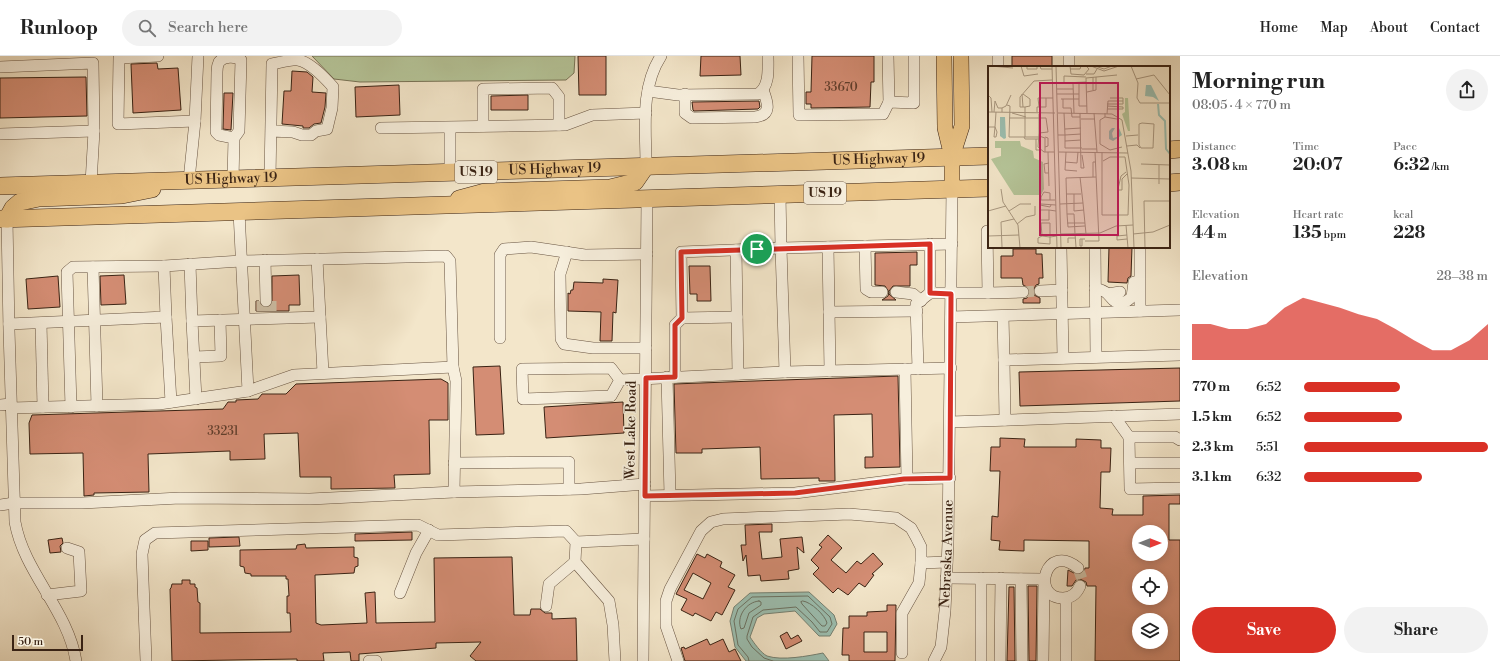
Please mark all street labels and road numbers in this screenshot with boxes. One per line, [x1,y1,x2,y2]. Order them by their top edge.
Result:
street label: US Highway 19 [832,149,925,170]
street label: US Highway 19 [508,159,601,180]
road number: US 19 [455,161,497,183]
street label: US Highway 19 [184,169,278,189]
road number: US 19 [804,182,846,204]
street label: West Lake Road [621,380,641,481]
street label: Nebraska Avenue [936,500,957,609]

